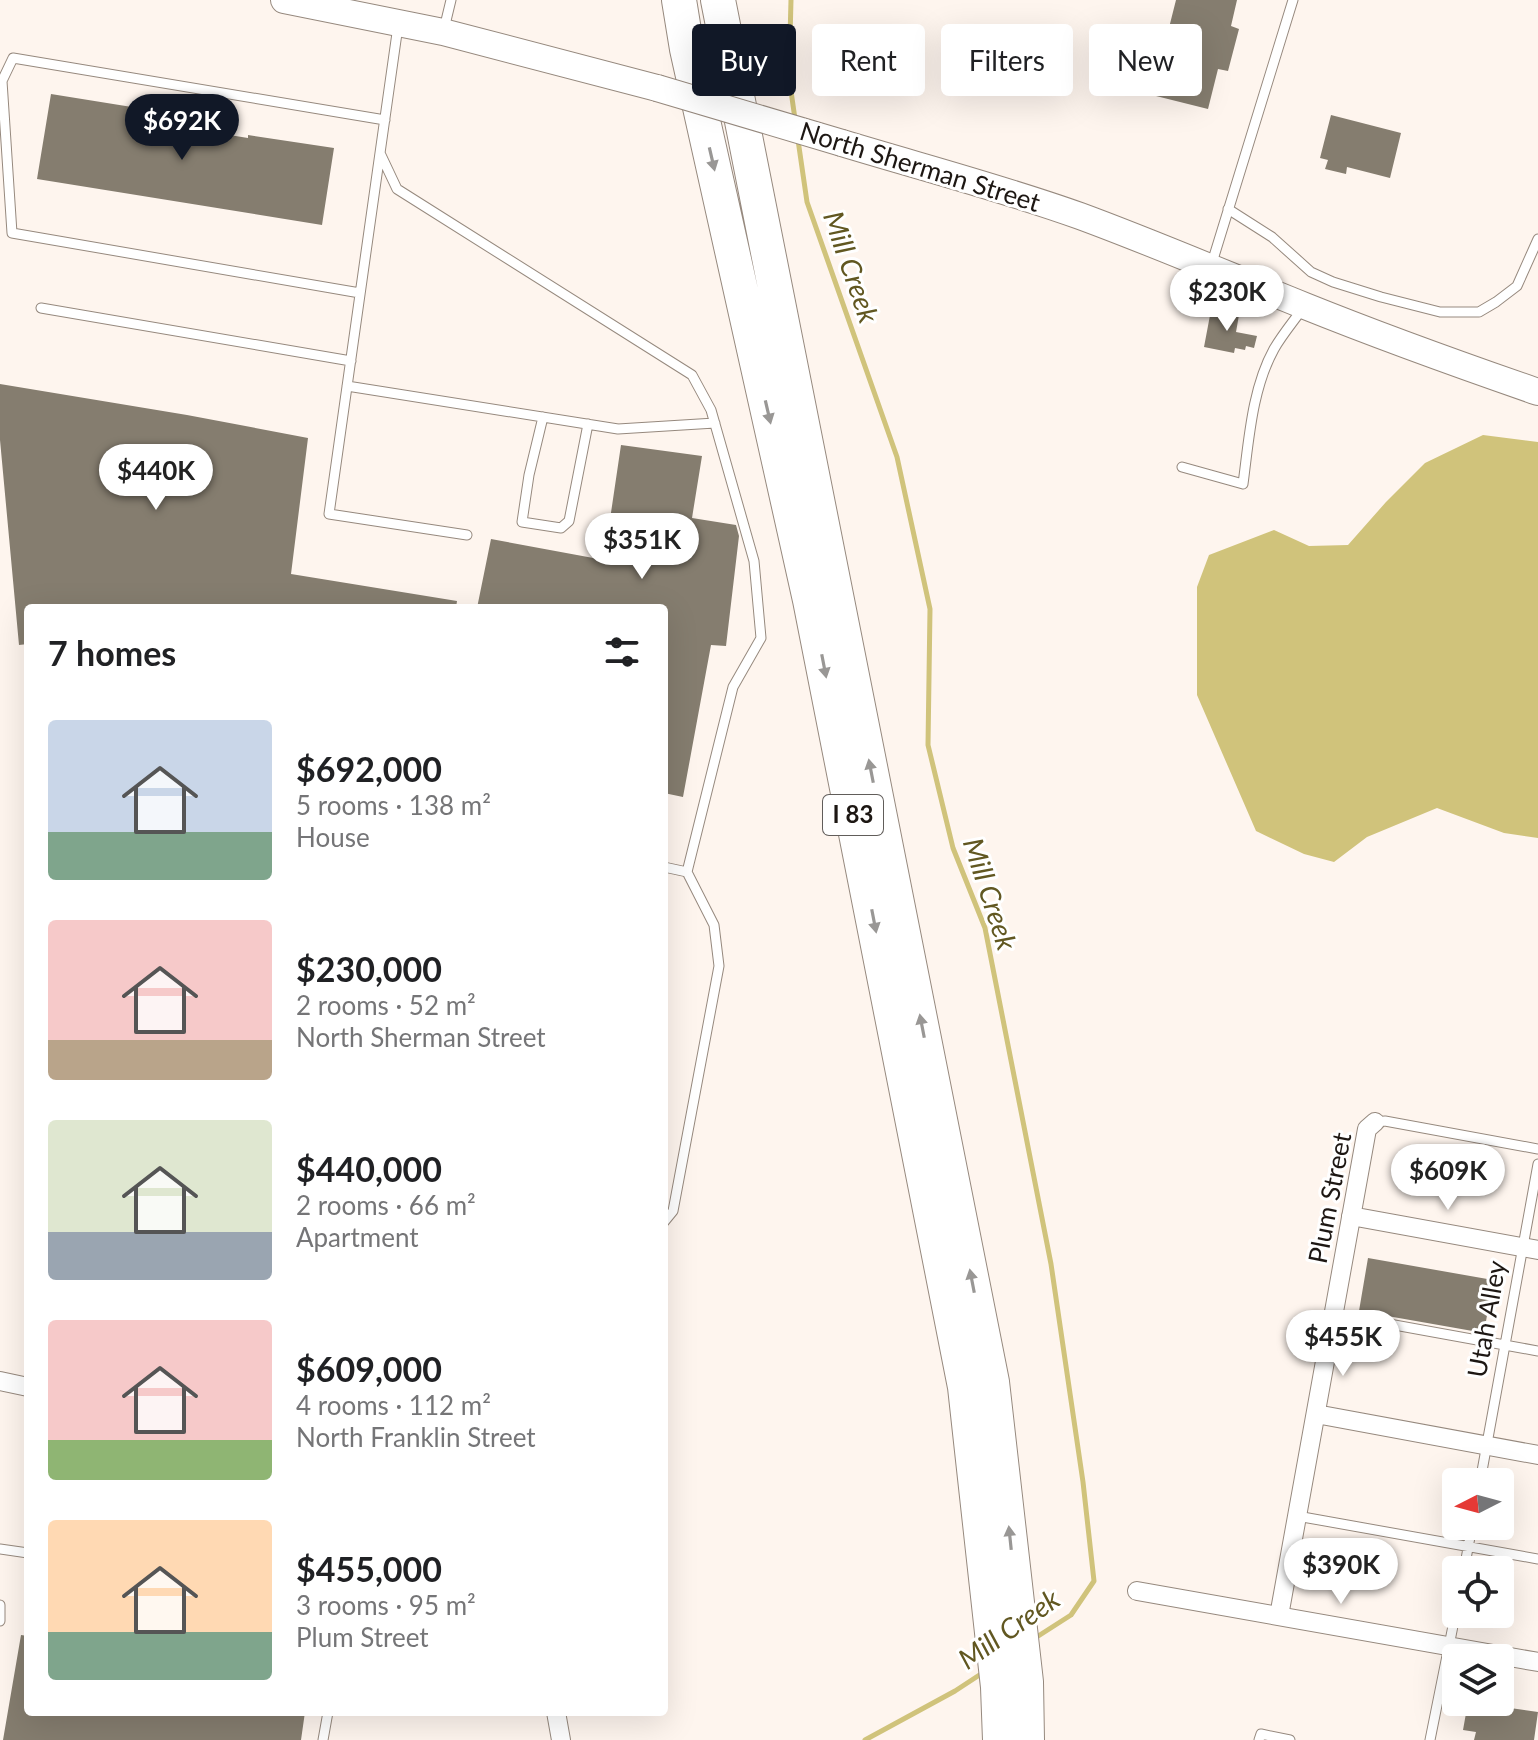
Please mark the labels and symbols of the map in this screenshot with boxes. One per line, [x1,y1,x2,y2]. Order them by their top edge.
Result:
pin: $692K [126,94,238,162]
street label: North Sherman Street [796,114,1045,218]
one-way arrow [706,146,719,171]
water label: Mill Creek [817,206,887,328]
pin: $230K [1171,265,1283,333]
one-way arrow [763,400,775,425]
pin: $440K [100,444,212,512]
pin: $351K [586,513,698,581]
one-way arrow [818,654,830,679]
one-way arrow [864,758,877,783]
road number: I 83 [823,795,883,835]
water label: Mill Creek [957,833,1025,955]
one-way arrow [868,909,880,934]
one-way arrow [915,1013,927,1038]
street label: Plum Street [1301,1129,1358,1266]
pin: $609K [1392,1144,1504,1212]
street label: Utah Alley [1460,1257,1512,1380]
one-way arrow [965,1268,978,1293]
pin: $455K [1287,1310,1399,1378]
north arrow [1442,1468,1514,1540]
one-way arrow [1003,1525,1016,1550]
pin: $390K [1285,1538,1397,1606]
water label: Mill Creek [951,1581,1066,1675]

